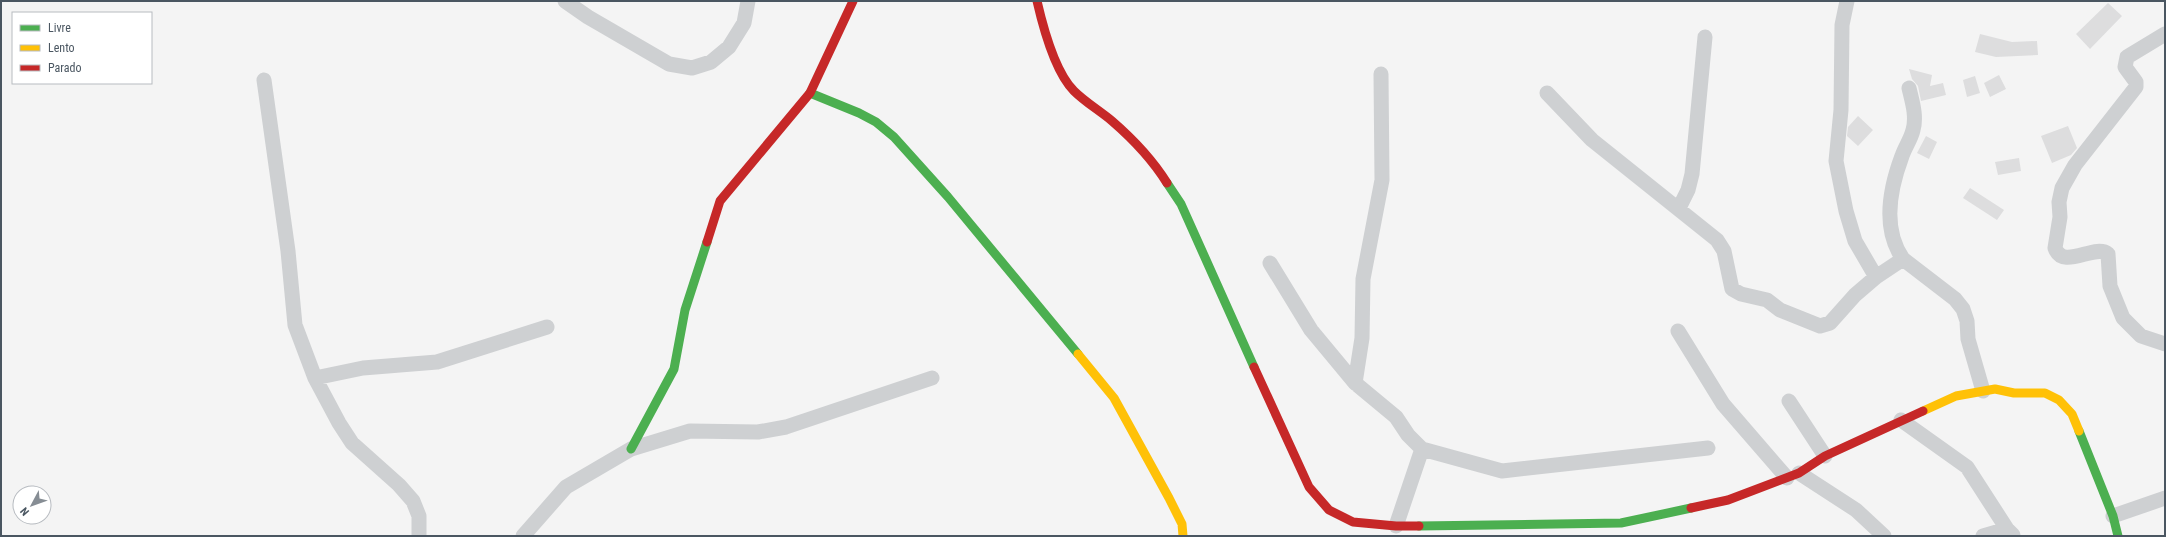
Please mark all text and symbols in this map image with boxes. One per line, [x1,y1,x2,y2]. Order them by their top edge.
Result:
legend [12,12,152,84]
text: Livre [48,21,71,35]
text: Lento [48,41,75,55]
text: Parado [48,61,81,75]
north arrow [12,485,52,525]
text: N [18,504,32,518]

